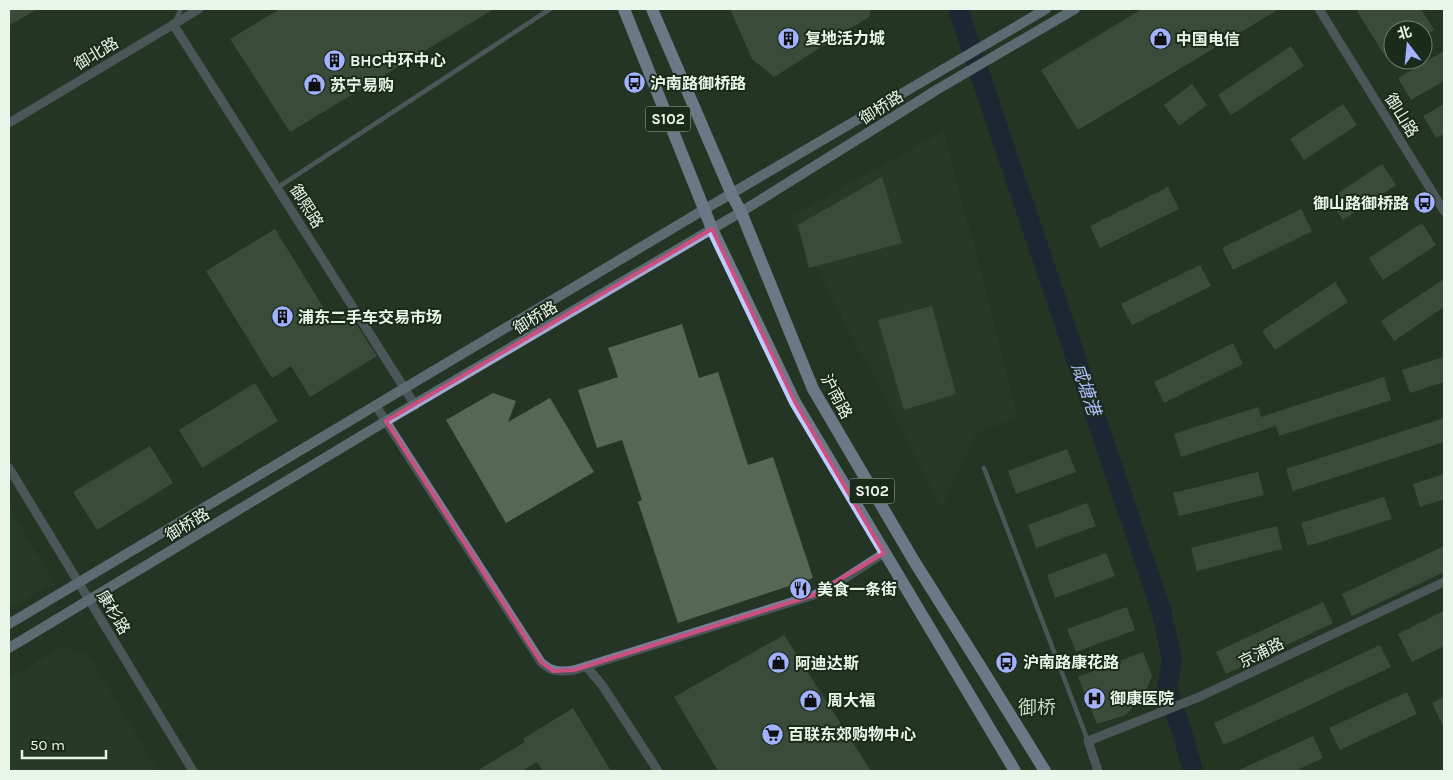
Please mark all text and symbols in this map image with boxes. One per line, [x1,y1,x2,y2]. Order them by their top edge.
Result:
north arrow [1383,20,1433,70]
text: 北 [1395,23,1414,43]
building icon: 复地活力城 [777,26,801,50]
shop icon: 中国电信 [1148,27,1172,51]
place label: 复地活力城 [805,29,885,48]
place label: 中国电信 [1176,30,1240,49]
street label: 御北路 [71,33,122,74]
building icon: BHC中环中心 [322,48,346,72]
place label: BHC中环中心 [350,51,446,70]
bus stop icon: 沪南路御桥路 [622,71,646,95]
shop icon: 苏宁易购 [302,73,326,97]
place label: 沪南路御桥路 [650,74,746,93]
place label: 苏宁易购 [330,76,394,95]
street label: 御桥路 [856,87,907,128]
street label: 御山路 [1381,90,1422,141]
road number: S102 [646,106,690,132]
street label: 御熙路 [286,181,327,232]
bus stop icon: 御山路御桥路 [1413,191,1437,215]
place label: 御山路御桥路 [1313,194,1409,213]
street label: 御桥路 [510,297,561,338]
building icon: 浦东二手车交易市场 [270,305,294,329]
place label: 浦东二手车交易市场 [298,308,442,327]
water label: 咸塘港 [1067,360,1106,421]
street label: 沪南路 [817,371,856,422]
road number: S102 [850,478,894,504]
street label: 御桥路 [162,504,213,545]
restaurant icon: 美食一条街 [789,577,813,601]
place label: 美食一条街 [817,580,897,599]
street label: 康杉路 [93,587,134,638]
street label: 京浦路 [1235,633,1287,672]
bus stop icon: 沪南路康花路 [995,650,1019,674]
shop icon: 阿迪达斯 [767,651,791,675]
place label: 沪南路康花路 [1023,653,1119,672]
place label: 阿迪达斯 [795,654,859,673]
hospital icon: 御康医院 [1082,686,1106,710]
shop icon: 周大福 [799,688,823,712]
place label: 御康医院 [1110,689,1174,708]
place label: 周大福 [827,691,875,710]
district label: 御桥 [1018,697,1056,719]
supermarket icon: 百联东郊购物中心 [760,722,784,746]
place label: 百联东郊购物中心 [788,725,916,744]
scale bar [22,728,106,760]
text: 50 m [30,736,65,754]

